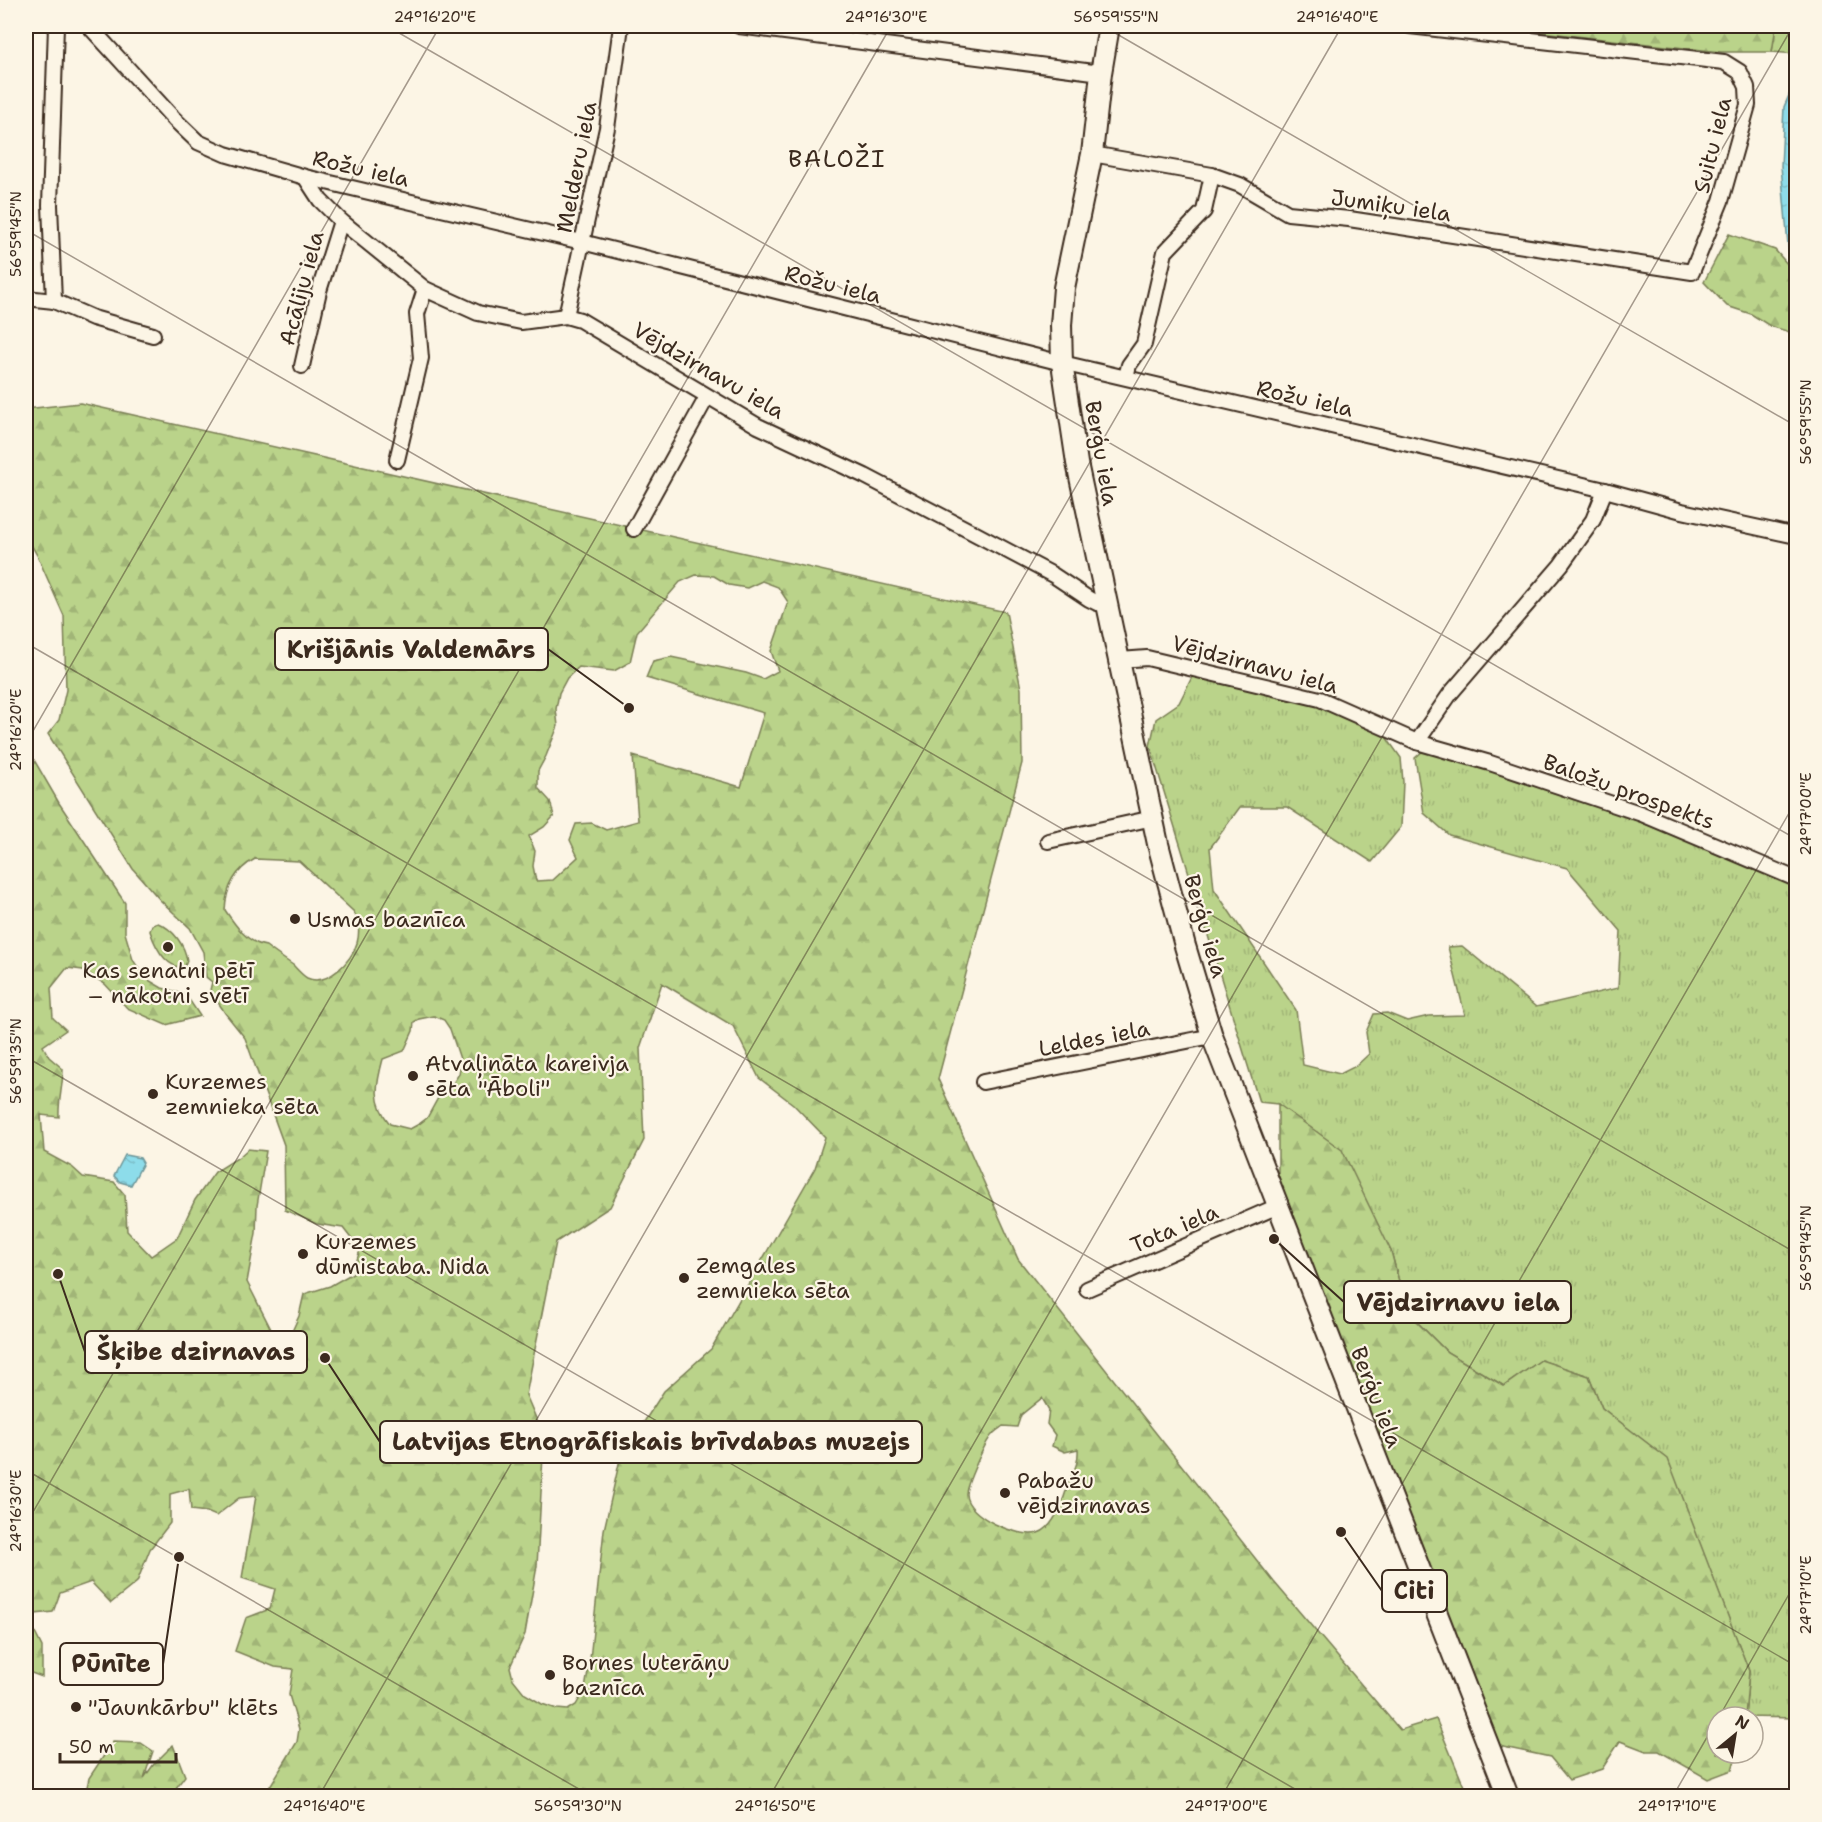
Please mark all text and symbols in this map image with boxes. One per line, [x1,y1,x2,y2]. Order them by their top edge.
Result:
text: 24°16'20"E [394,7,476,27]
text: 24°16'30"E [845,7,927,27]
text: 56°59'55"N [1073,7,1159,27]
text: 24°16'40"E [1296,7,1378,27]
street label: Suitu iela [1687,94,1738,196]
street label: Melderu iela [550,98,604,235]
street label: Rožu iela [310,143,412,194]
district label: BALOŽI [788,143,886,175]
street label: Jumiķu iela [1329,183,1453,229]
text: 56°59'45"N [6,191,26,277]
street label: Acāliju iela [272,227,331,349]
street label: Rožu iela [782,259,884,311]
street label: Vējdzirnavu iela [628,315,790,426]
street label: Rožu iela [1254,373,1356,424]
text: 56°59'55"N [1796,379,1816,465]
street label: Berģu iela [1078,398,1125,508]
callout: Krišjānis Valdemārs [275,628,548,670]
street label: Vējdzirnavu iela [1169,628,1341,701]
text: Krišjānis Valdemārs [287,634,535,666]
text: 24°16'20"E [6,689,26,771]
street label: Baložu prospekts [1539,747,1719,836]
text: 24°17'00"E [1796,772,1816,856]
street label: Berģu iela [1177,871,1234,981]
place label: Usmas baznīca [307,905,466,934]
marker: Usmas baznīca [288,912,302,926]
marker: Kas senatni pētī – nākotni svētī [161,940,175,954]
place label: Kas senatni pētī – nākotni svētī [82,956,256,1010]
street label: Leldes iela [1036,1013,1153,1063]
text: 56°59'35"N [6,1018,26,1104]
place label: Atvaļināta kareivja sēta "Āboli" [425,1049,629,1103]
place label: Kurzemes zemnieka sēta [165,1067,319,1121]
marker: Atvaļināta kareivja sēta "Āboli" [406,1069,420,1083]
marker: Kurzemes zemnieka sēta [146,1087,160,1101]
street label: Tota iela [1126,1197,1223,1260]
text: 56°59'45"N [1796,1205,1816,1291]
place label: Kurzemes dūmistaba. Nida [315,1227,489,1281]
marker: Kurzemes dūmistaba. Nida [296,1247,310,1261]
place label: Zemgales zemnieka sēta [696,1251,850,1305]
marker: Zemgales zemnieka sēta [677,1271,691,1285]
callout: Vējdzirnavu iela [1344,1281,1571,1323]
text: Vējdzirnavu iela [1356,1287,1560,1319]
callout: Šķibe dzirnavas [85,1331,307,1373]
text: Šķibe dzirnavas [97,1334,295,1369]
street label: Berģu iela [1344,1342,1409,1452]
callout: Latvijas Etnogrāfiskais brīvdabas muzejs [380,1421,922,1463]
text: Latvijas Etnogrāfiskais brīvdabas muzejs [392,1426,910,1458]
place label: Pabažu vējdzirnavas [1017,1466,1151,1520]
text: 24°16'30"E [6,1470,26,1552]
marker: Pabažu vējdzirnavas [998,1486,1012,1500]
text: 24°17'10"E [1796,1555,1816,1635]
callout: Citi [1382,1570,1447,1612]
text: Citi [1394,1575,1434,1607]
callout: Pūnīte [60,1643,163,1685]
text: Pūnīte [71,1648,151,1680]
place label: Bornes luterāņu baznīca [562,1648,730,1702]
marker: Bornes luterāņu baznīca [543,1668,557,1682]
place label: "Jaunkārbu" klēts [88,1693,278,1722]
marker: "Jaunkārbu" klēts [69,1700,83,1714]
north arrow [1705,1705,1765,1765]
text: N [1732,1710,1753,1735]
scale bar [60,1726,176,1764]
text: 50 m [69,1735,114,1759]
text: 24°16'40"E [283,1796,365,1816]
text: 56°59'30"N [534,1796,622,1816]
text: 24°16'50"E [734,1796,816,1816]
text: 24°17'00"E [1184,1796,1268,1816]
text: 24°17'10"E [1637,1796,1717,1816]

